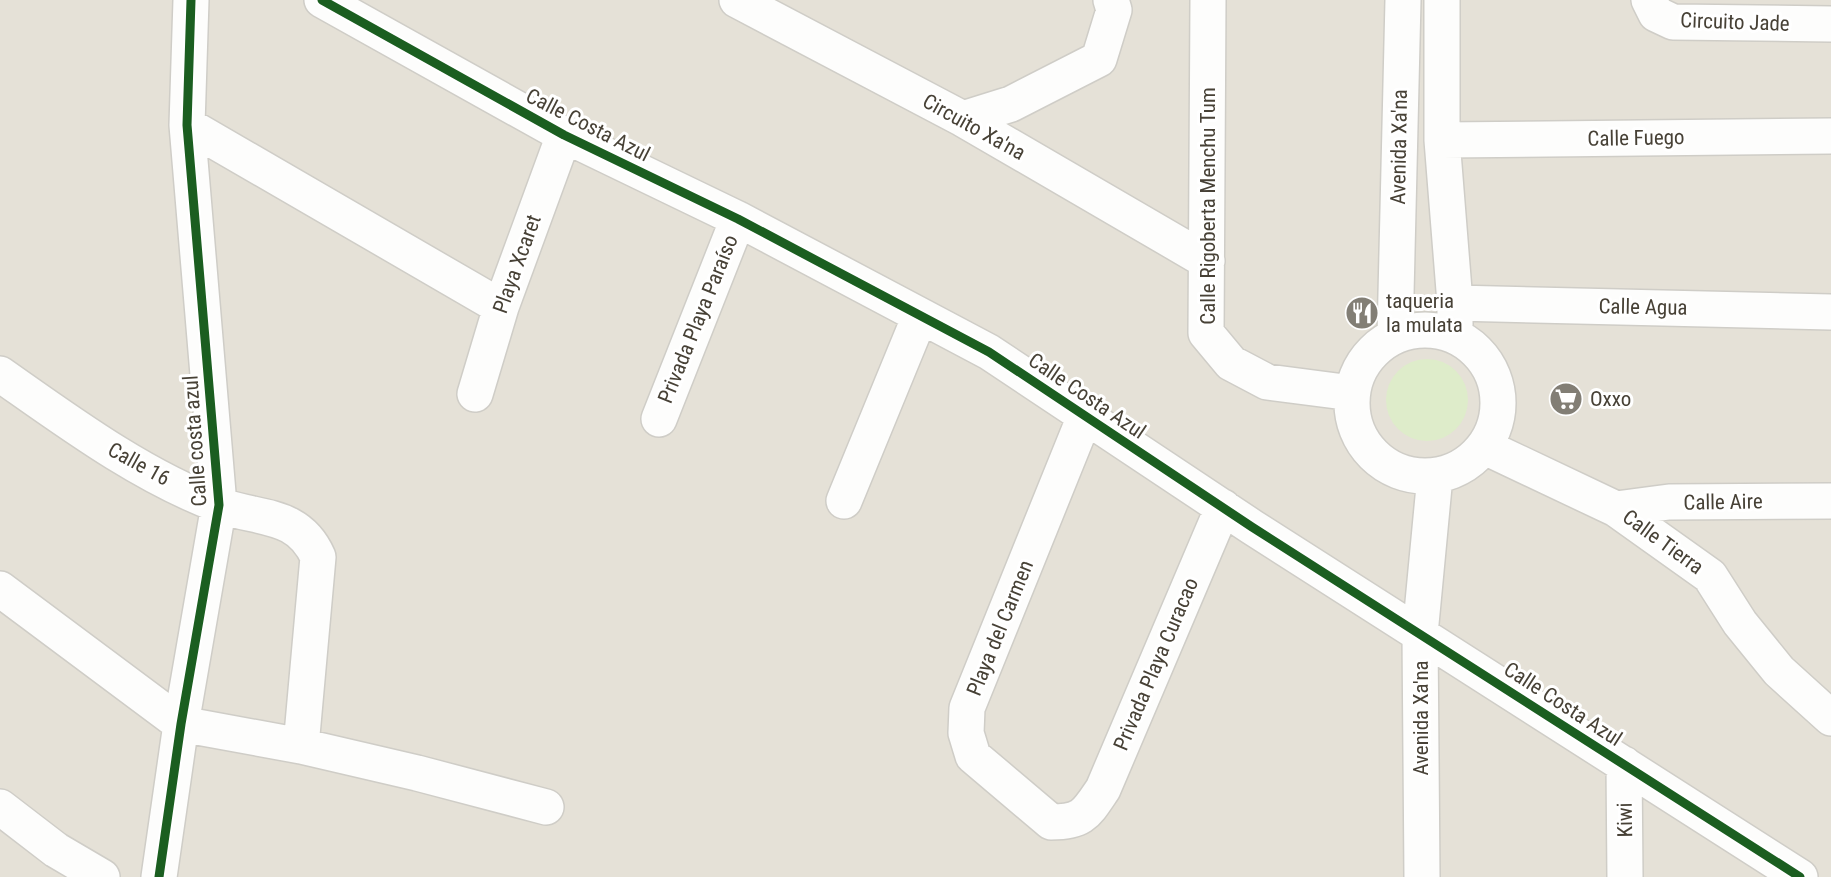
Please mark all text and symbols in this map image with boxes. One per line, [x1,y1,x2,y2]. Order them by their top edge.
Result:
street label: Circuito Jade [1680,8,1790,36]
street label: Calle Costa Azul [522,83,654,167]
street label: Calle Rigoberta Menchu Tum [1196,87,1220,325]
street label: Circuito Xa'na [918,89,1030,165]
street label: Avenida Xa'na [1386,89,1412,205]
street label: Calle Fuego [1587,125,1685,151]
street label: Playa Xcaret [488,211,546,317]
street label: Privada Playa Paraíso [653,231,743,407]
place label: taqueria la mulata [1386,289,1463,337]
restaurant icon: taqueria la mulata [1343,294,1381,332]
street label: Calle Agua [1598,294,1688,320]
street label: Calle Costa Azul [1024,348,1150,444]
street label: Calle costa azul [178,375,212,507]
supermarket icon: Oxxo [1547,380,1585,418]
place label: Oxxo [1590,387,1631,411]
street label: Calle 16 [104,437,174,491]
street label: Calle Aire [1683,489,1763,515]
street label: Calle Tierra [1618,505,1708,579]
street label: Playa del Carmen [962,557,1038,699]
street label: Privada Playa Curacao [1109,574,1203,754]
street label: Calle Costa Azul [1500,657,1626,751]
street label: Avenida Xa'na [1409,660,1433,776]
street label: Kiwi [1613,802,1637,838]

